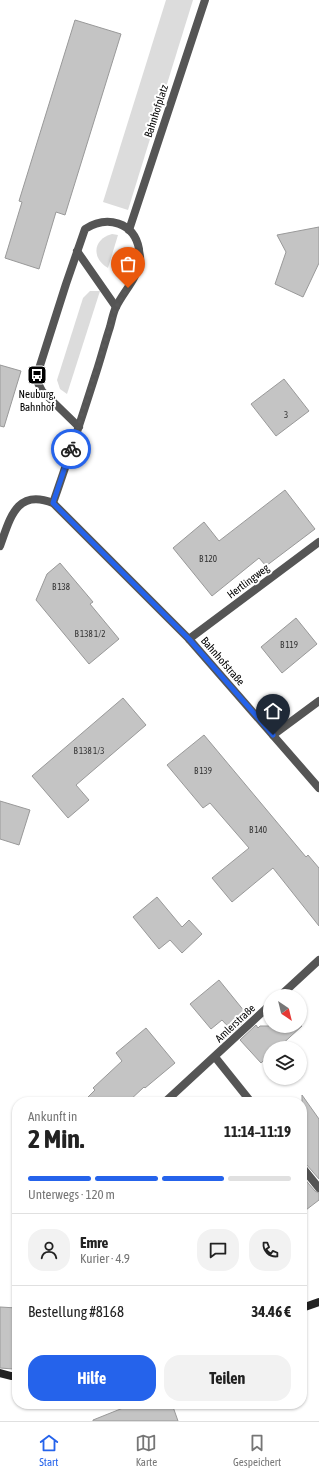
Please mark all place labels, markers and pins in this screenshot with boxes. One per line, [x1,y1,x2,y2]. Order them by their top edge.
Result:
pin [111,247,145,288]
bus stop icon: Neuburg, Bahnhof [26,364,48,386]
place label: Neuburg, Bahnhof [19,388,55,413]
pin [256,694,290,735]

